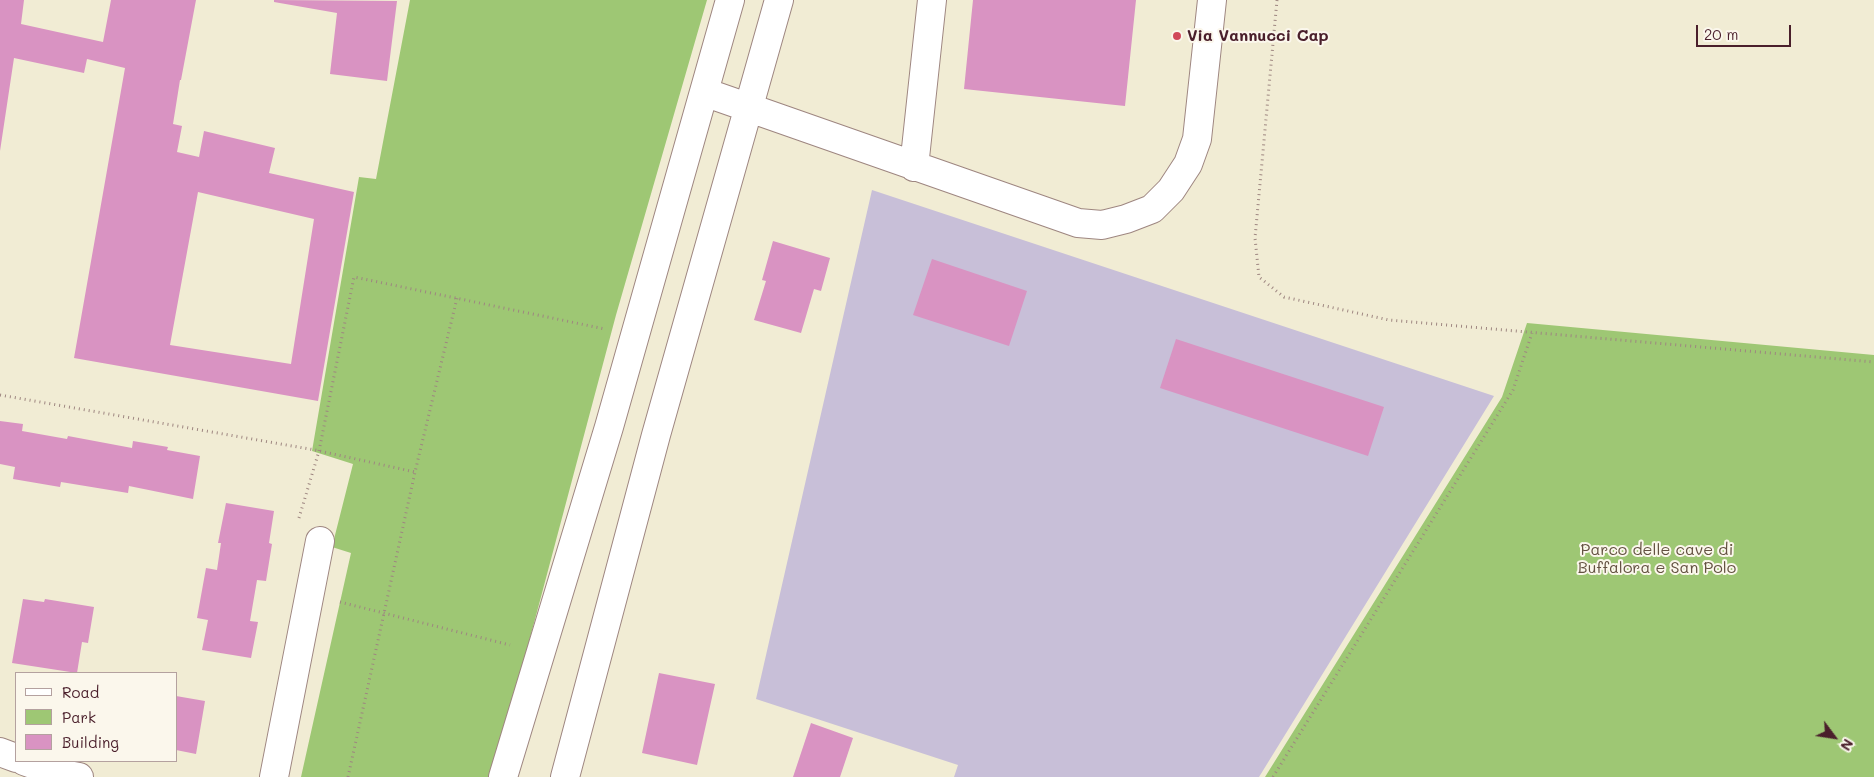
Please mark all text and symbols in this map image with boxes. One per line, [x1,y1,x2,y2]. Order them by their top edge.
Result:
scale bar [1699,15,1794,47]
text: 20 m [1704,24,1738,44]
place label: Via Vannucci Cap [1187,26,1329,46]
marker: Via Vannucci Cap [1171,30,1183,42]
park label: Parco delle cave di Buffalora e San Polo [1578,540,1736,578]
legend [15,672,178,762]
text: Road [62,682,99,702]
text: Park [62,707,96,727]
north arrow [1809,712,1859,762]
text: Building [62,732,119,752]
text: N [1836,736,1858,754]

